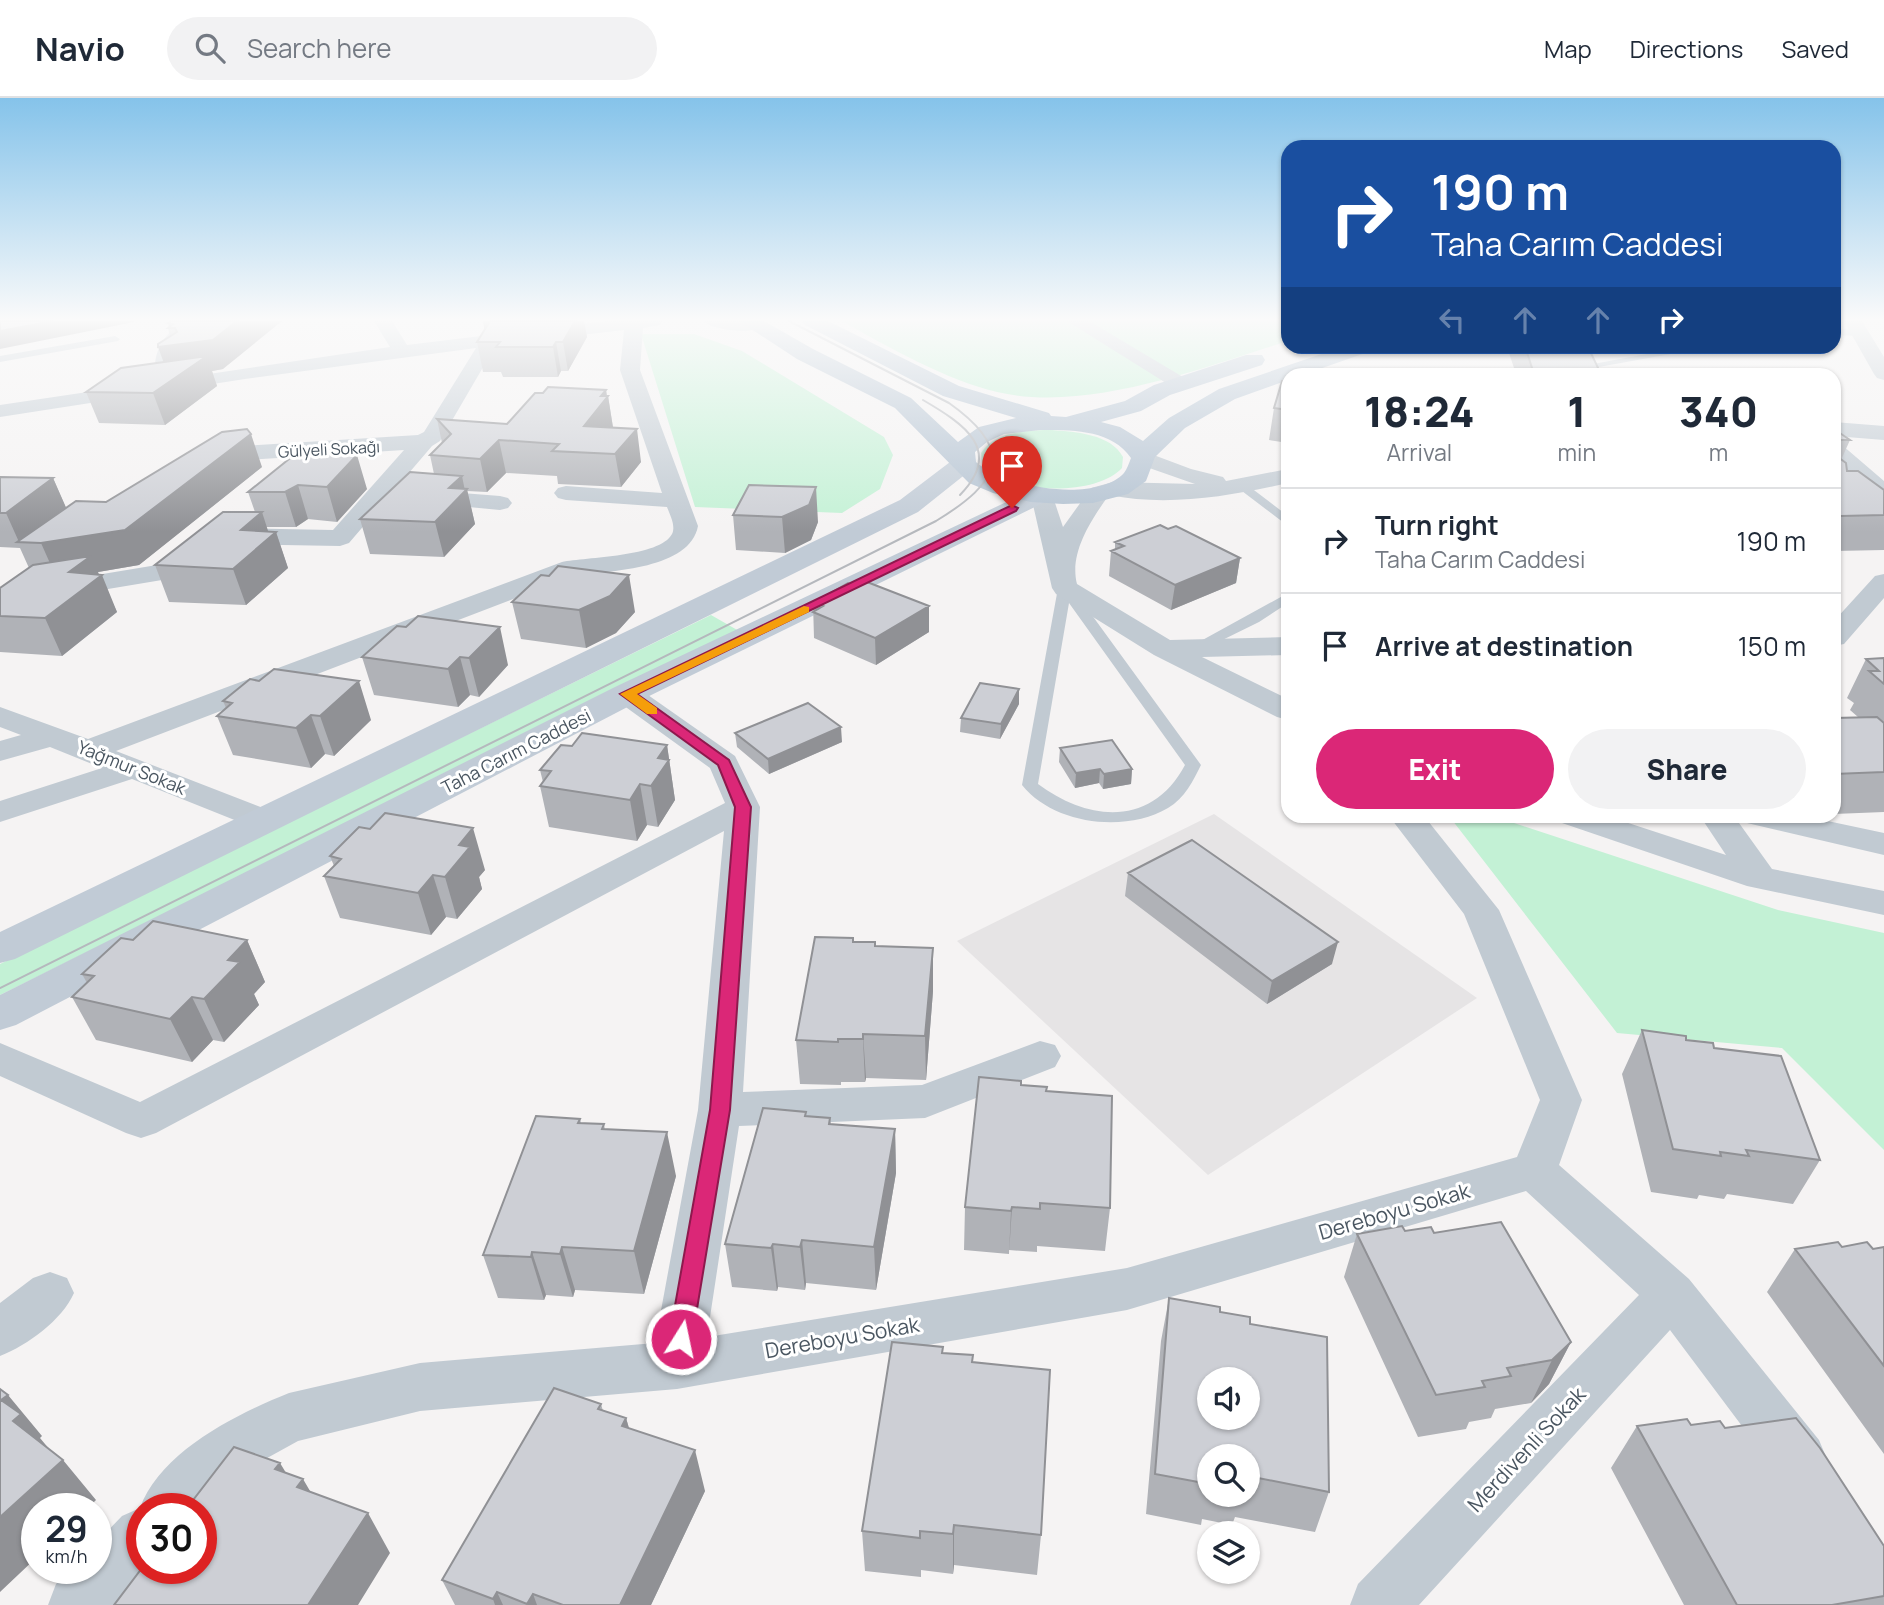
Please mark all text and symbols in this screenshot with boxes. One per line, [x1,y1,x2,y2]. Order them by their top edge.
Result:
search box [167,17,657,80]
text: Navio [35,26,125,71]
icon: search [191,29,229,67]
text: Search here [247,30,391,66]
text: Map [1544,32,1592,65]
text: Directions [1630,32,1743,65]
text: Saved [1781,32,1849,65]
text: 190 m [1431,158,1569,225]
icon: right [1316,168,1407,259]
text: Taha Carım Caddesi [1431,222,1724,266]
icon: left [1433,301,1471,339]
icon: ahead [1506,301,1544,339]
icon: ahead [1579,301,1617,339]
icon: right [1652,301,1690,339]
text: 18:24 [1364,382,1475,440]
text: 1 [1567,382,1586,440]
text: 340 [1679,382,1758,440]
street label: Gülyeli Sokağı [277,435,381,463]
pin [982,436,1042,508]
text: Arrival [1386,436,1452,468]
text: min [1558,436,1596,468]
text: m [1709,436,1728,468]
icon: arrive [993,447,1031,485]
text: Turn right [1375,507,1499,543]
icon: right [1316,522,1354,560]
text: 190 m [1737,523,1806,559]
text: Taha Carım Caddesi [1375,543,1585,575]
icon: arrive [1316,627,1354,665]
text: Arrive at destination [1375,628,1633,664]
text: 150 m [1738,628,1806,664]
street label: Taha Carım Caddesi [437,703,595,799]
button: Exit [1316,729,1554,809]
button: Share [1568,729,1806,809]
street label: Yağmur Sokak [74,734,191,800]
street label: Dereboyu Sokak [1315,1176,1473,1246]
position arrow [644,1302,718,1376]
street label: Dereboyu Sokak [763,1310,922,1364]
map controls [1197,1367,1260,1584]
button: sound [1197,1367,1260,1430]
street label: Merdivenli Sokak [1461,1380,1592,1517]
button: search [1197,1444,1260,1507]
speed limit sign: 30 [126,1493,217,1584]
text: 29 [45,1505,88,1553]
button: layers [1197,1521,1260,1584]
text: km/h [46,1544,87,1568]

